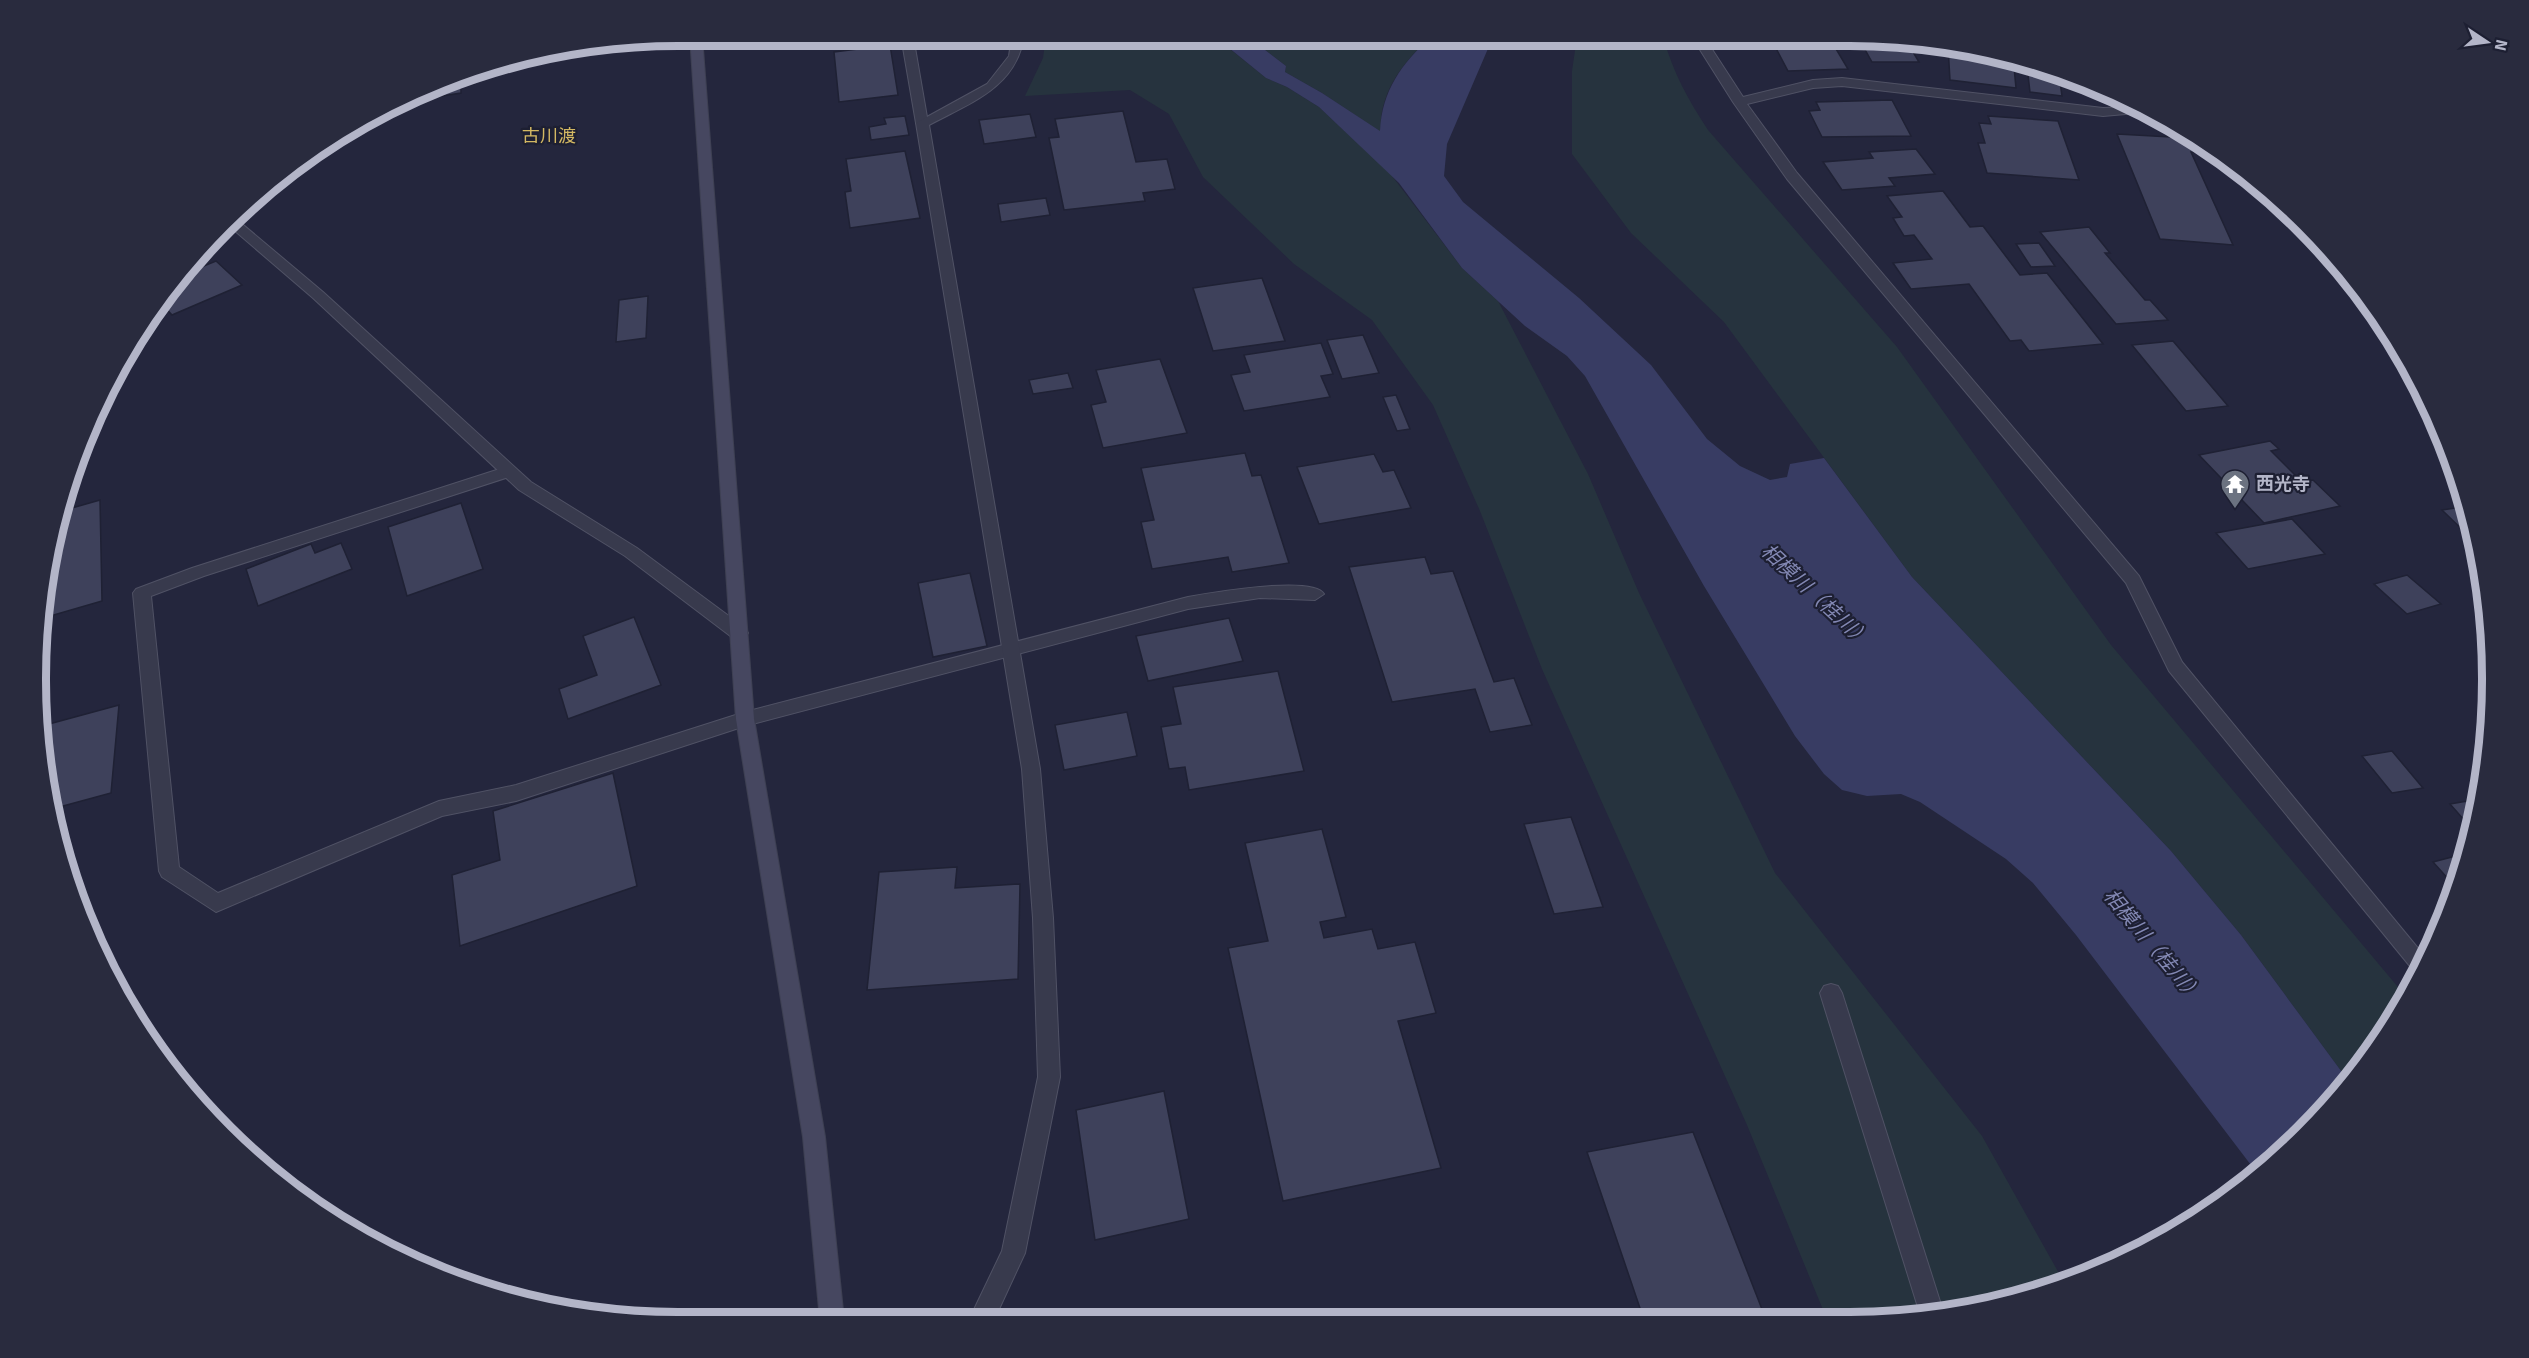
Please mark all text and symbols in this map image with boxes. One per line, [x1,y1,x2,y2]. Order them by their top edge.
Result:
north arrow [2457,12,2517,72]
text: N [2490,37,2512,53]
district label: 古川渡 [522,125,576,147]
temple icon: 西光寺 [2219,468,2251,510]
place label: 西光寺 [2256,473,2310,495]
water label: 相模川（桂川） [1756,538,1875,652]
water label: 相模川（桂川） [2098,884,2207,1007]

